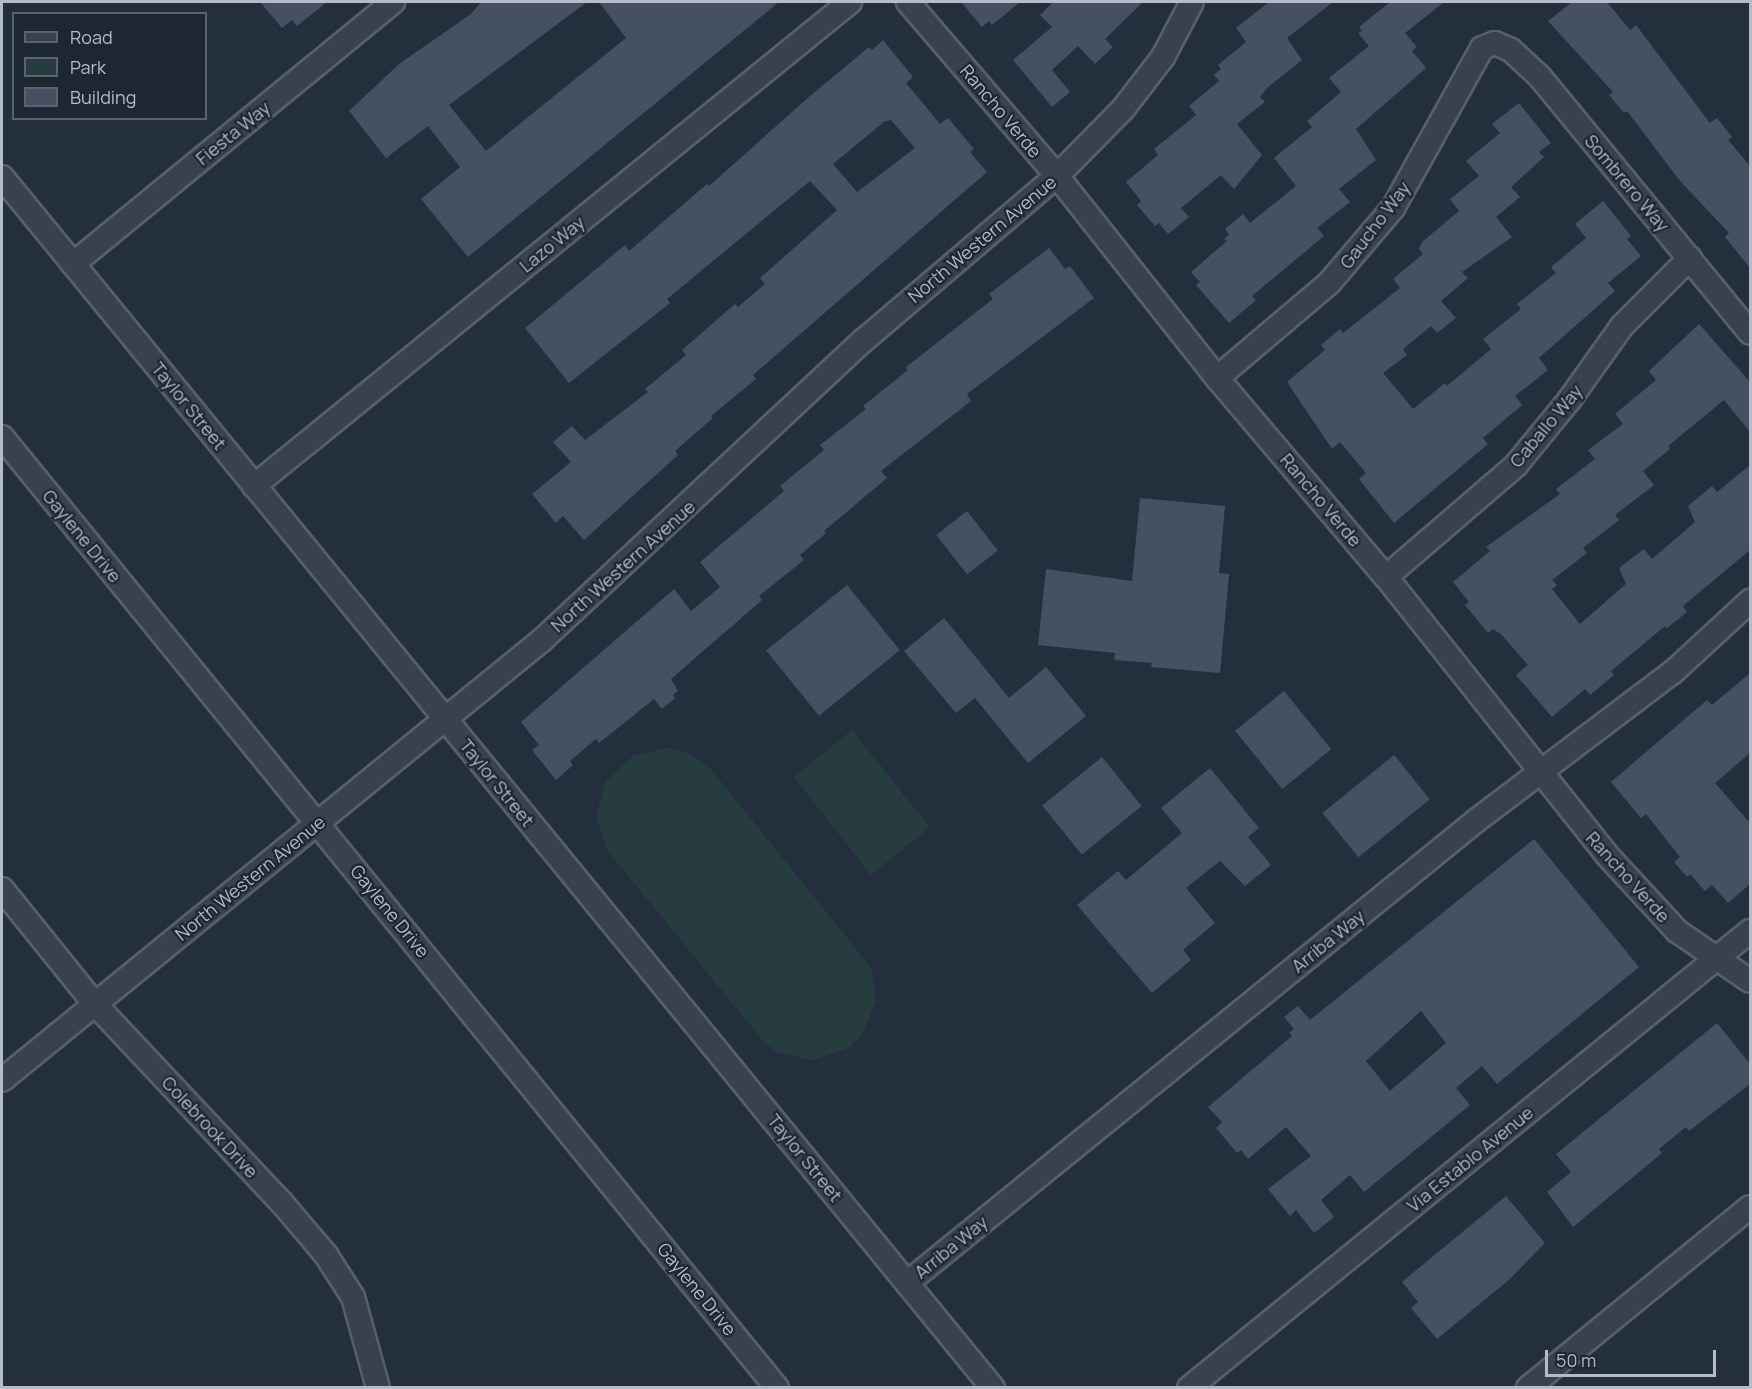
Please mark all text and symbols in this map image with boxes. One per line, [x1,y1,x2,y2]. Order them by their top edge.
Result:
legend [12,12,207,120]
text: Road [70,25,113,49]
text: Park [70,55,106,79]
street label: Rancho Verde [956,60,1046,162]
text: Building [70,85,136,109]
street label: Fiesta Way [192,97,274,169]
street label: Sombrero Way [1580,130,1674,236]
street label: North Western Avenue [904,171,1060,307]
street label: Gaucho Way [1335,177,1415,273]
street label: Lazo Way [515,211,589,277]
street label: Taylor Street [147,358,231,454]
street label: Caballo Way [1505,380,1587,472]
street label: Rancho Verde [1276,449,1366,551]
street label: Gaylene Drive [38,485,126,587]
street label: North Western Avenue [546,496,700,636]
street label: Taylor Street [455,735,539,831]
street label: North Western Avenue [171,811,329,945]
street label: Rancho Verde [1582,827,1674,927]
street label: Gaylene Drive [346,860,434,962]
street label: Arriba Way [1287,905,1369,977]
street label: Colebrook Drive [157,1072,263,1182]
street label: Via Establo Avenue [1403,1102,1537,1216]
street label: Taylor Street [763,1110,847,1206]
street label: Arriba Way [910,1211,992,1283]
street label: Gaylene Drive [653,1238,741,1340]
scale bar [1548,1338,1719,1376]
text: 50 m [1556,1348,1596,1372]

